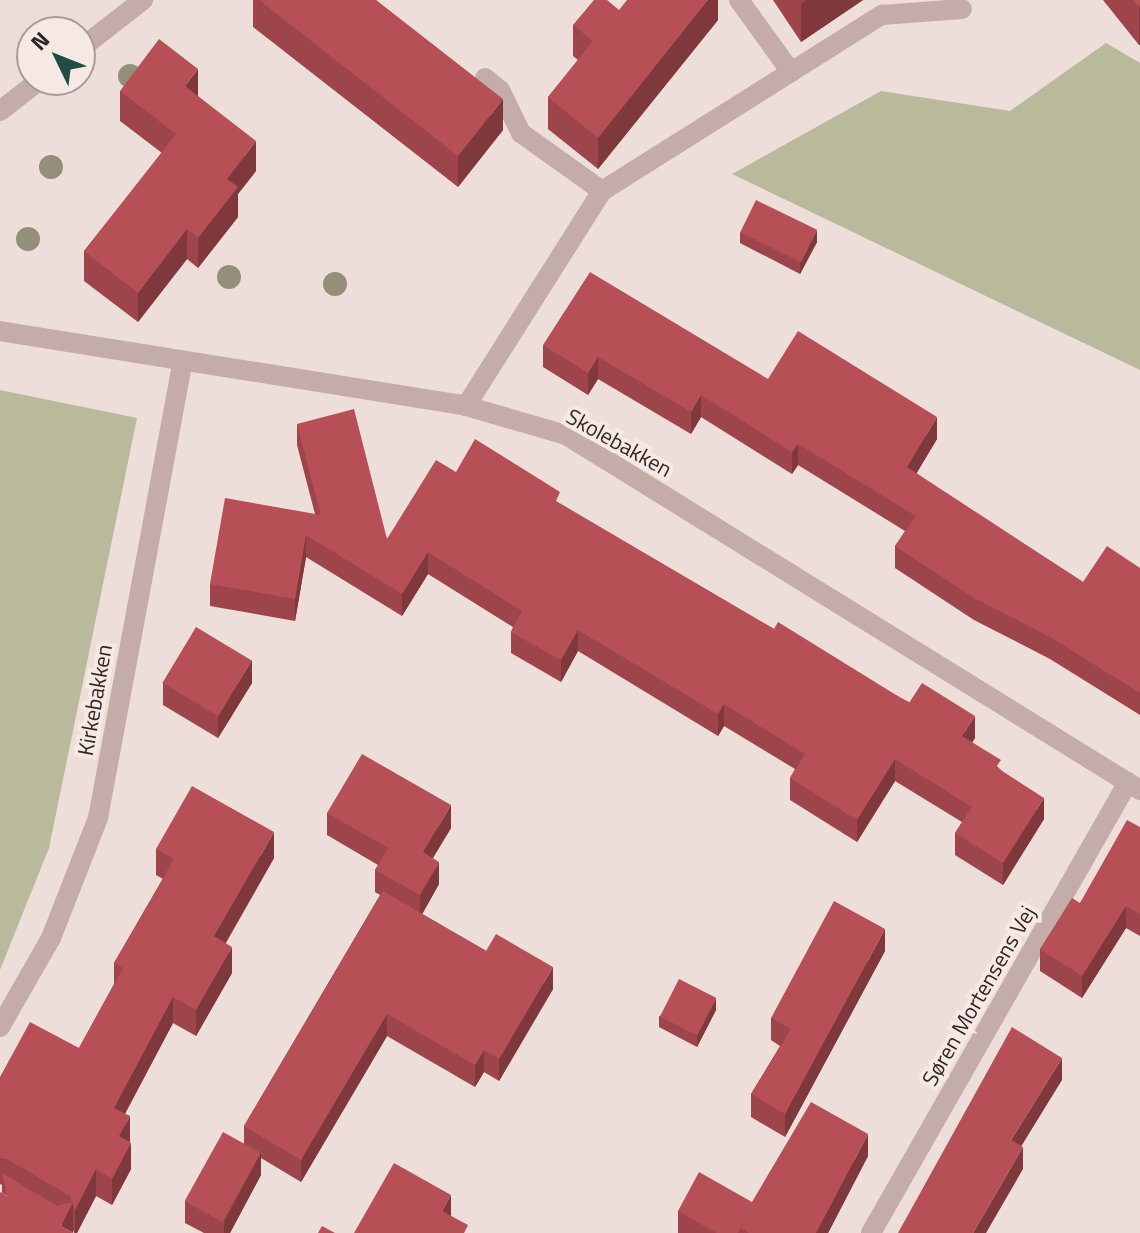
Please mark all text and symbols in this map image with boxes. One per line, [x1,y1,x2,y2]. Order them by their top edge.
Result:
north arrow [16,16,96,96]
text: N [22,24,58,58]
street label: Skolebakken [562,403,676,483]
street label: Kirkebakken [72,642,118,758]
street label: Søren Mortensens Vej [917,901,1041,1091]

